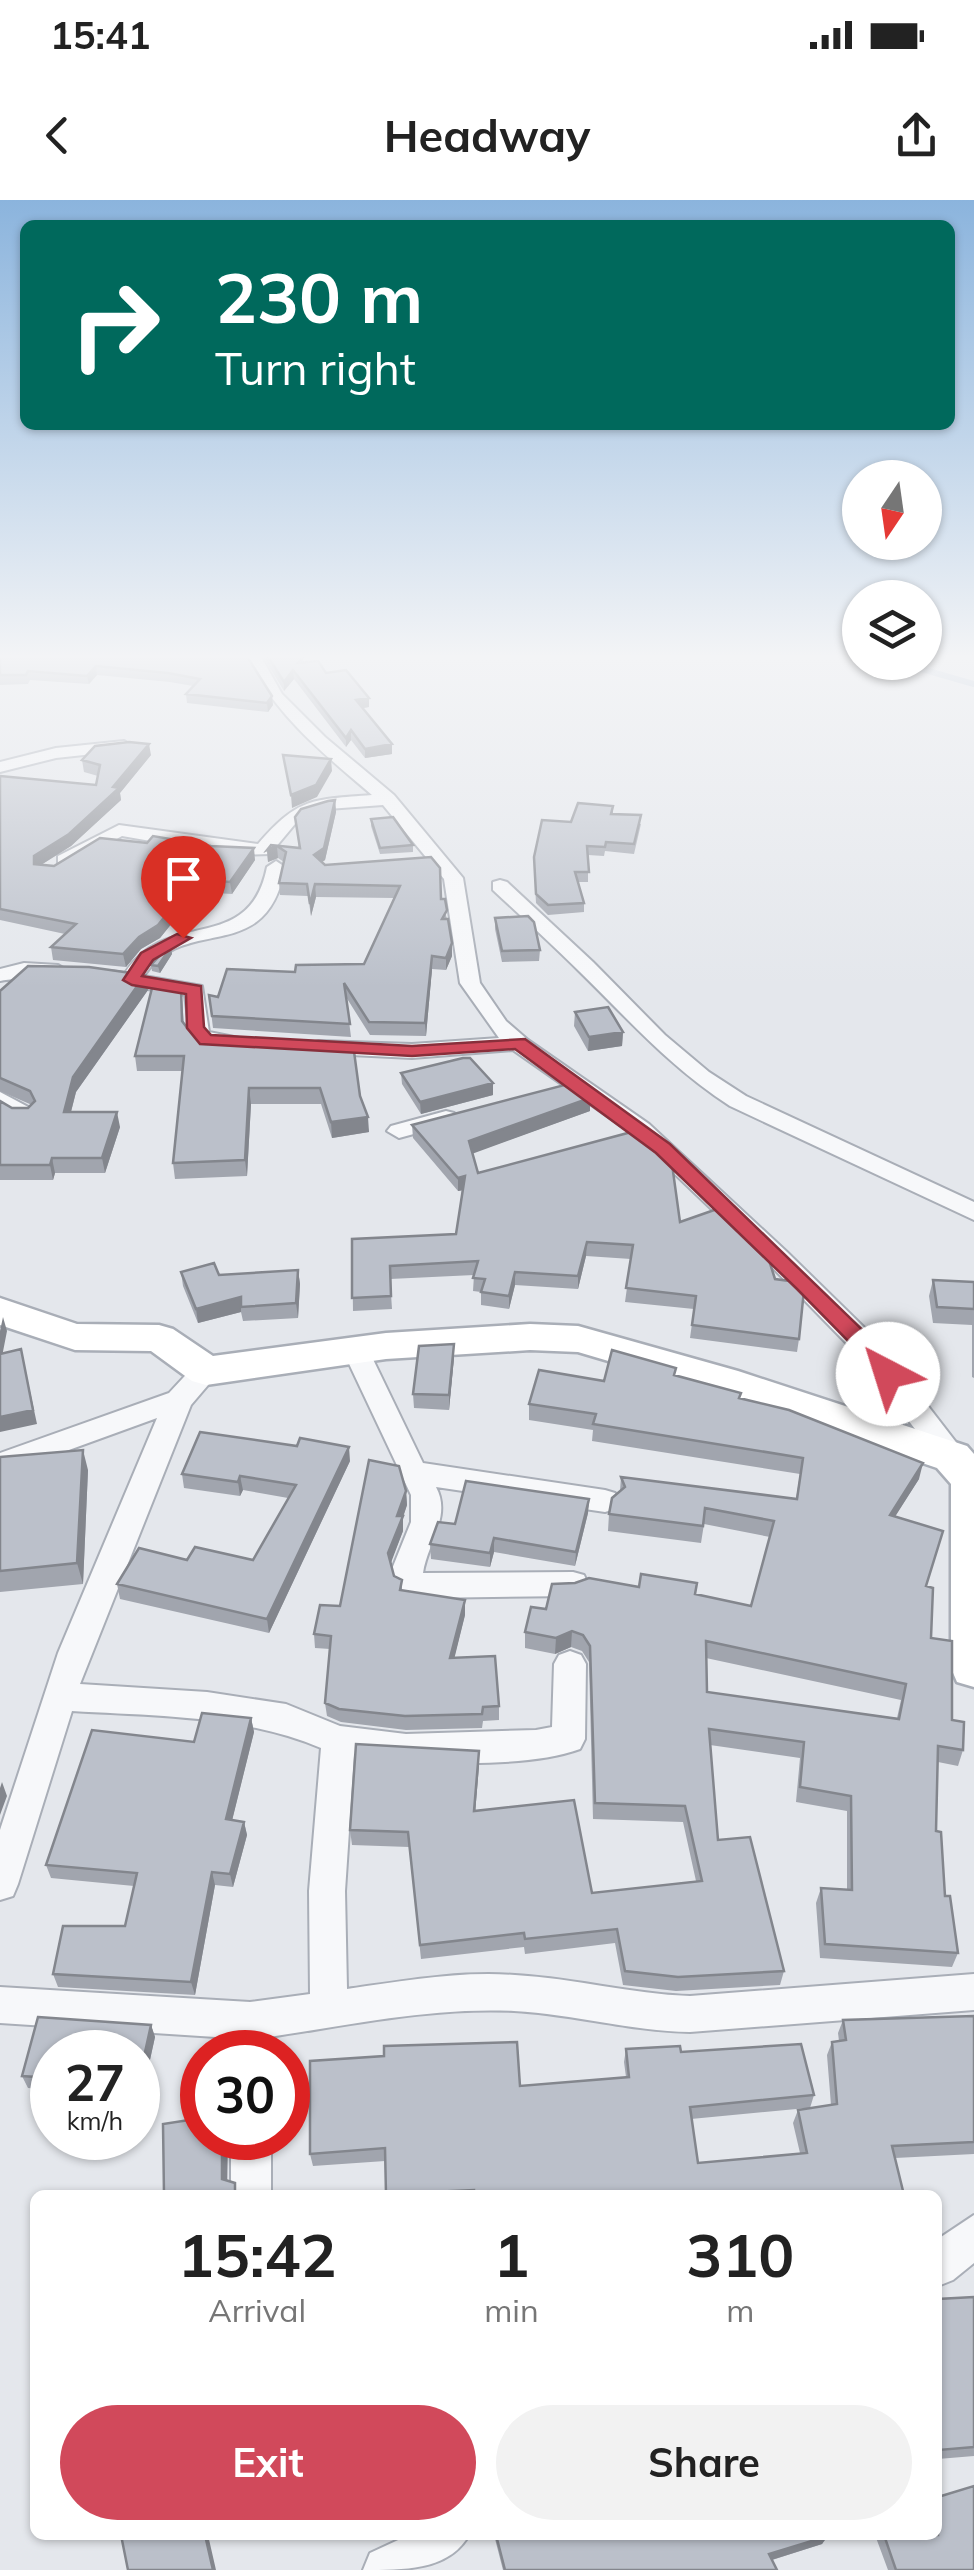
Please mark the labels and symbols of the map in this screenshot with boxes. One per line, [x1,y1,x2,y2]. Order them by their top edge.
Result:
north arrow [842,460,942,560]
pin [141,836,226,939]
position arrow [836,1322,940,1426]
speed limit sign: 30 [180,2030,310,2160]

